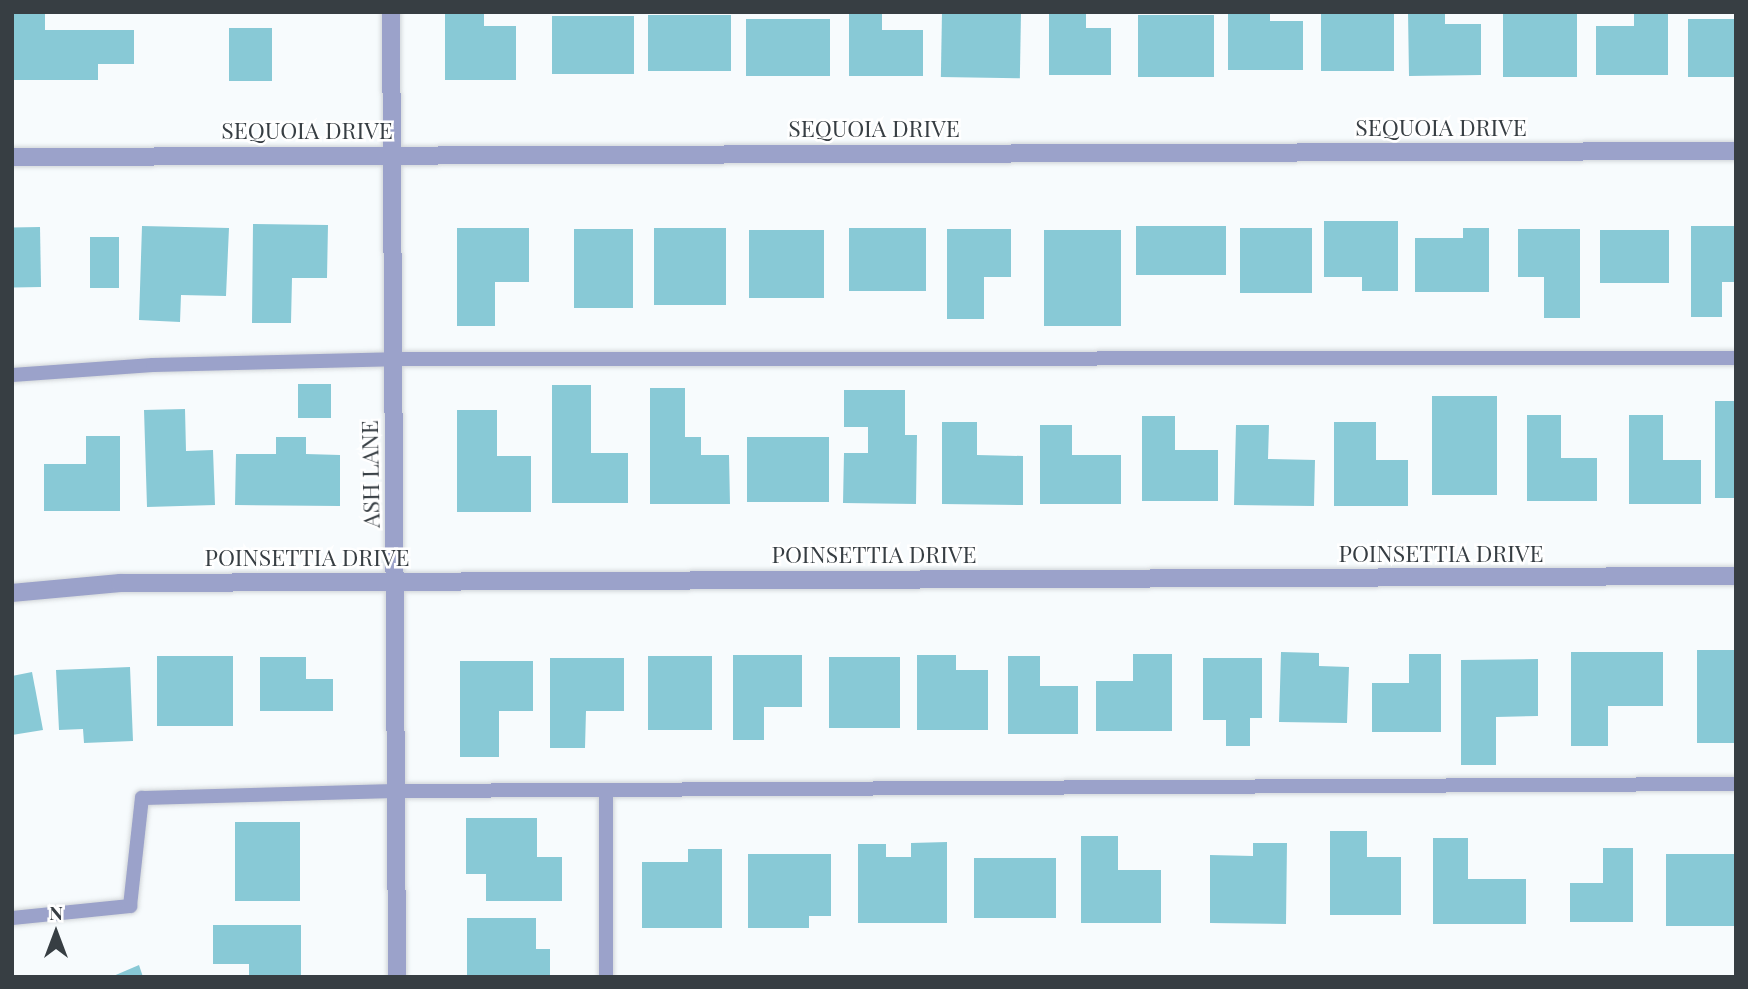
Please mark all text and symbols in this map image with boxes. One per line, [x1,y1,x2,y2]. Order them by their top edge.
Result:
street label: SEQUOIA DRIVE [1355,113,1527,141]
street label: SEQUOIA DRIVE [788,114,960,142]
street label: SEQUOIA DRIVE [221,116,393,144]
street label: ASH LANE [355,420,385,528]
street label: POINSETTIA DRIVE [1339,539,1543,567]
street label: POINSETTIA DRIVE [772,540,976,568]
street label: POINSETTIA DRIVE [205,543,409,571]
north arrow [21,898,91,968]
text: N [49,899,63,925]

